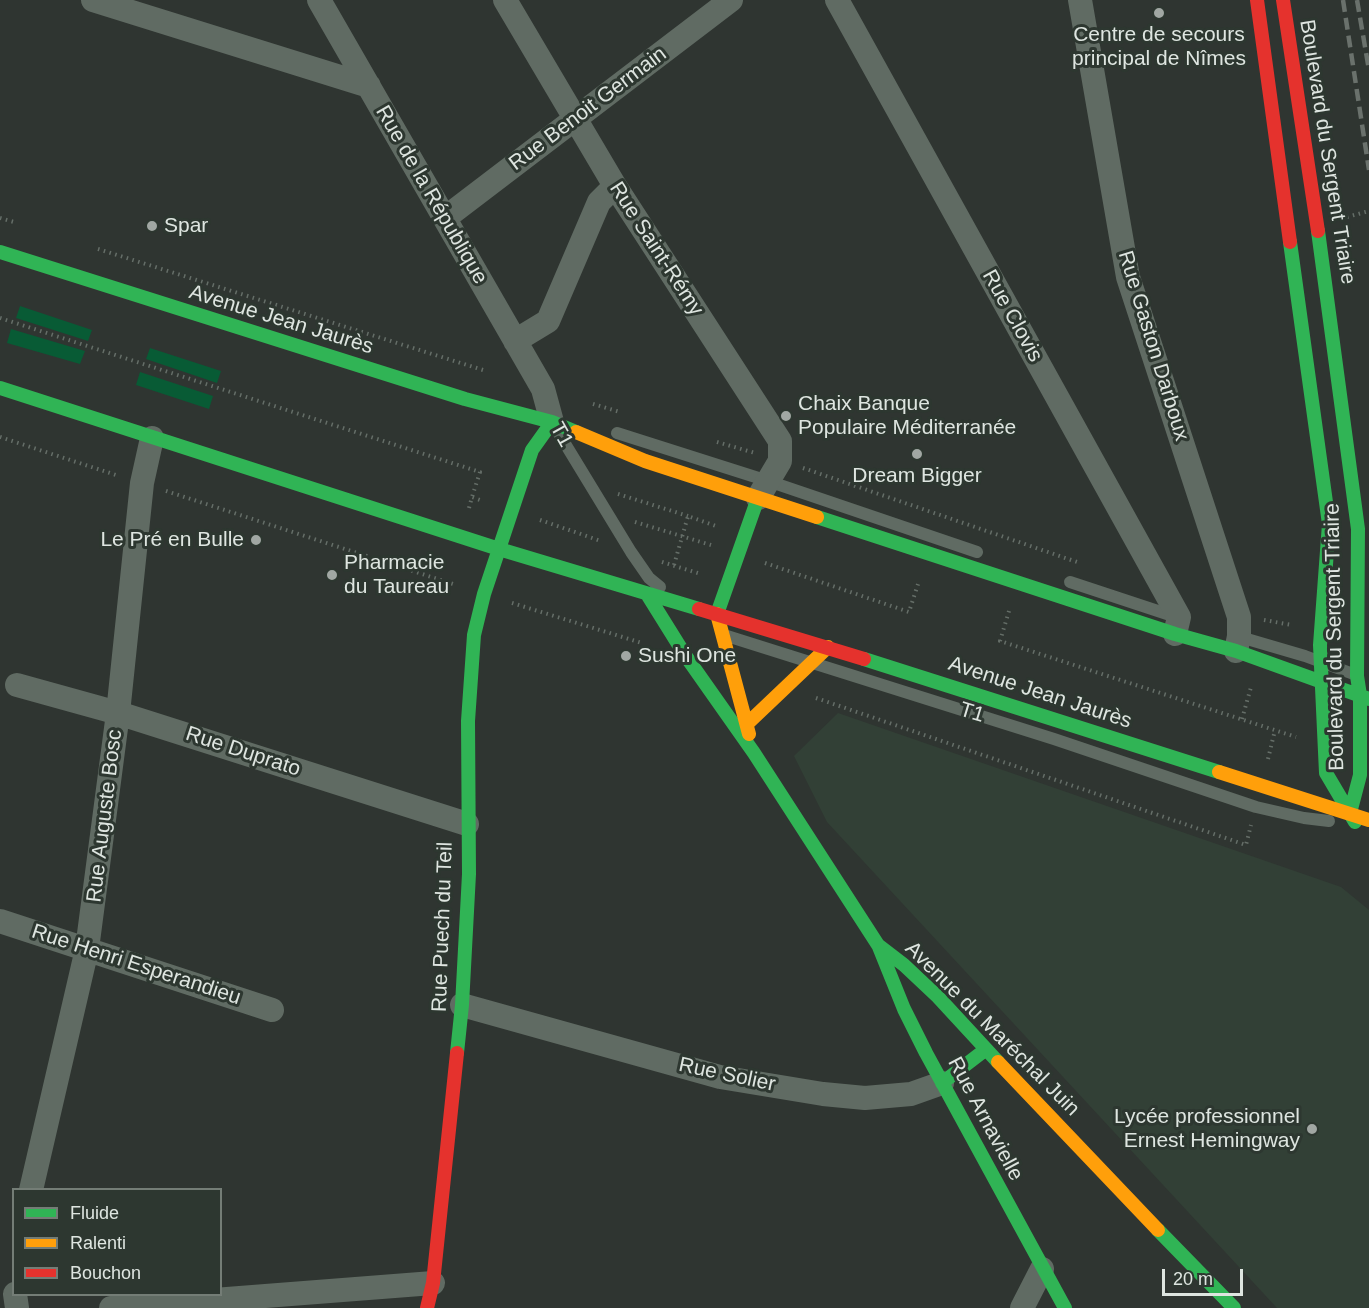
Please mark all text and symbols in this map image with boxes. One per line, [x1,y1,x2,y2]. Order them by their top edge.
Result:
marker: Centre de secours principal de Nîmes [1152,6,1166,20]
street label: Boulevard du Sergent Triaire [1294,18,1360,286]
place label: Centre de secours principal de Nîmes [1072,22,1246,72]
street label: Rue Benoit Germain [504,42,672,176]
street label: Rue de la République [370,101,492,289]
street label: Rue Saint-Rémy [603,178,709,320]
place label: Spar [164,213,208,239]
marker: Spar [145,219,159,233]
street label: Rue Gaston Darboux [1112,248,1194,444]
street label: Rue Clovis [976,265,1048,367]
street label: Avenue Jean Jaurès [186,280,376,360]
place label: Chaix Banque Populaire Méditerranée [798,391,1016,441]
marker: Chaix Banque Populaire Méditerranée [779,409,793,423]
street label: T1 [544,418,578,452]
marker: Dream Bigger [910,447,924,461]
place label: Dream Bigger [852,463,982,489]
street label: Boulevard du Sergent Triaire [1320,503,1350,771]
place label: Le Pré en Bulle [100,527,244,553]
marker: Le Pré en Bulle [249,533,263,547]
place label: Pharmacie du Taureau [344,550,449,600]
marker: Pharmacie du Taureau [325,568,339,582]
place label: Sushi One [638,643,736,669]
marker: Sushi One [619,649,633,663]
street label: Avenue Jean Jaurès [945,651,1135,735]
street label: T1 [957,697,987,729]
street label: Rue Duprato [182,722,304,782]
street label: Rue Auguste Bosc [82,728,128,904]
street label: Rue Puech du Teil [427,841,459,1013]
street label: Rue Henri Esperandieu [28,919,244,1011]
street label: Avenue du Maréchal Juin [899,936,1085,1122]
street label: Rue Solier [676,1052,778,1098]
street label: Rue Arnavielle [942,1053,1028,1185]
place label: Lycée professionnel Ernest Hemingway [1114,1104,1300,1154]
marker: Lycée professionnel Ernest Hemingway [1305,1122,1319,1136]
legend [12,1188,222,1296]
text: Fluide [70,1203,119,1223]
text: Ralenti [70,1233,126,1253]
scale bar [1165,1257,1246,1295]
text: Bouchon [70,1263,141,1283]
text: 20 m [1173,1269,1213,1289]

